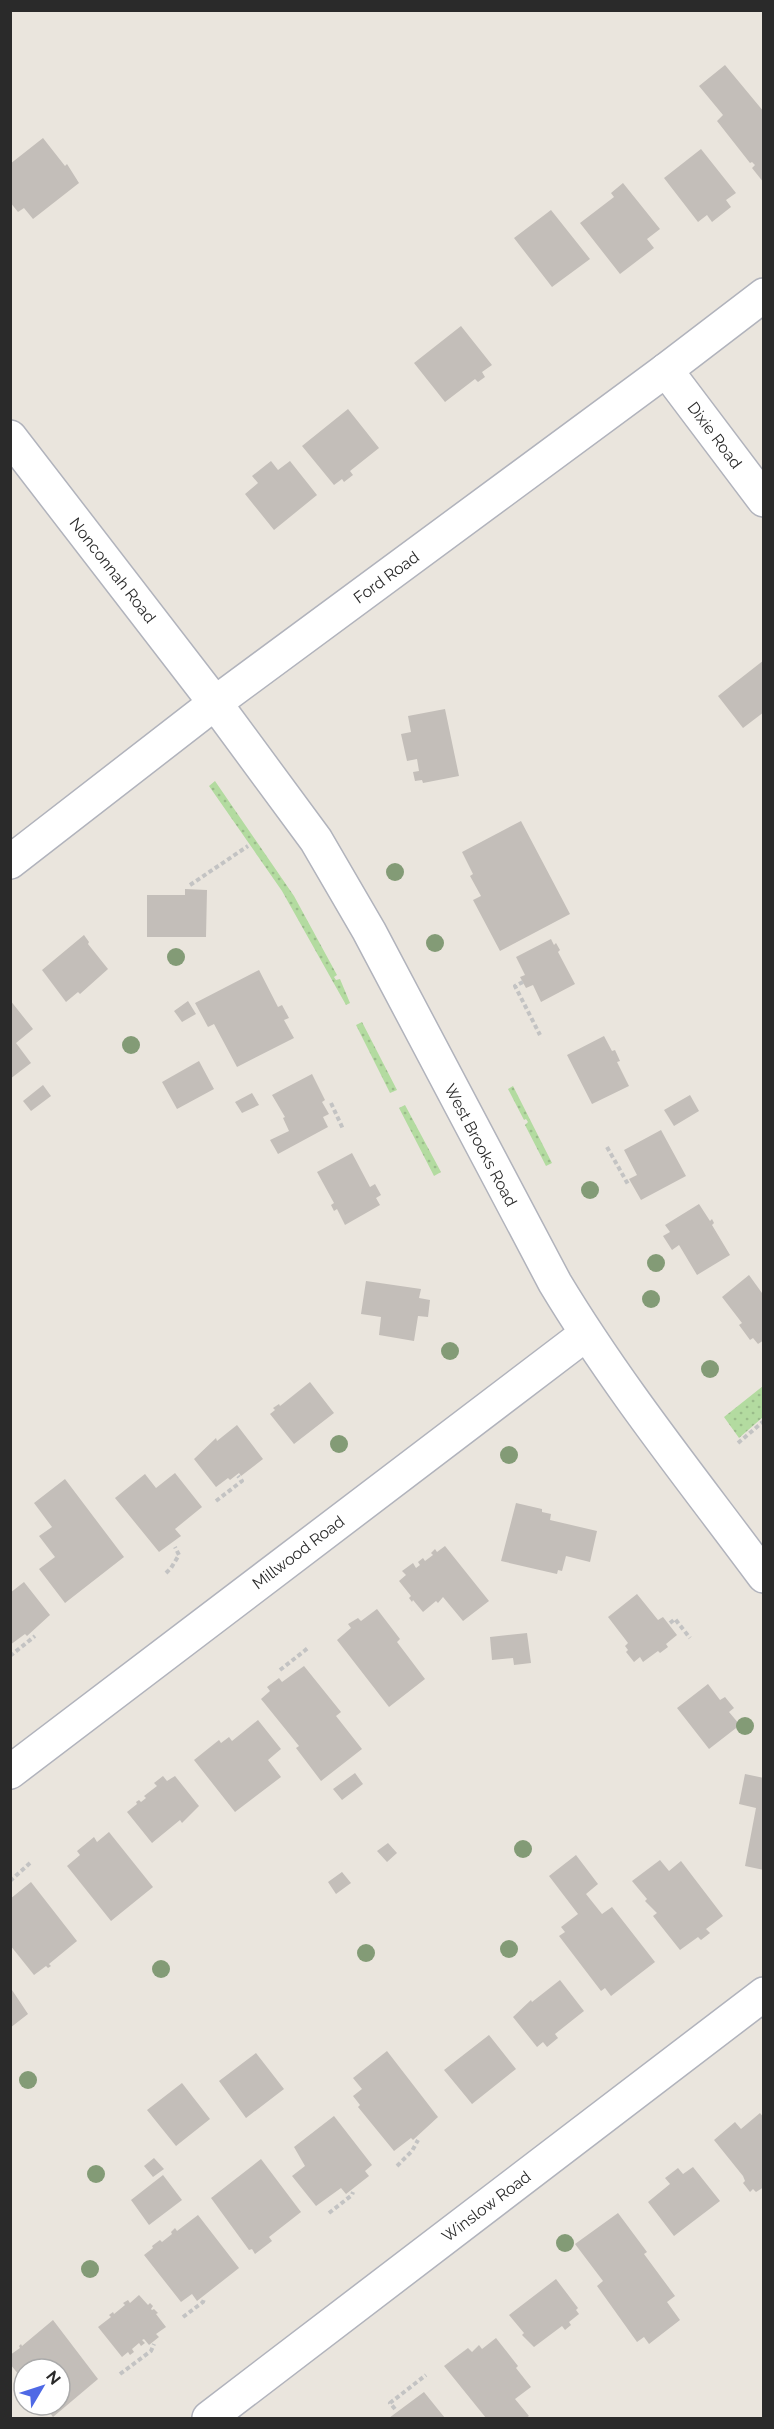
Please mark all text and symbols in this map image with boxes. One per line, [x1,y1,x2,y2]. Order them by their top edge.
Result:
street label: Dixie Road [683,398,746,472]
street label: Nonconnah Road [66,514,160,627]
street label: Ford Road [350,547,423,607]
street label: West Brooks Road [440,1081,521,1210]
street label: Millwood Road [249,1512,348,1593]
street label: Winslow Road [438,2167,534,2246]
north arrow [12,2357,72,2417]
text: N [42,2367,64,2389]

